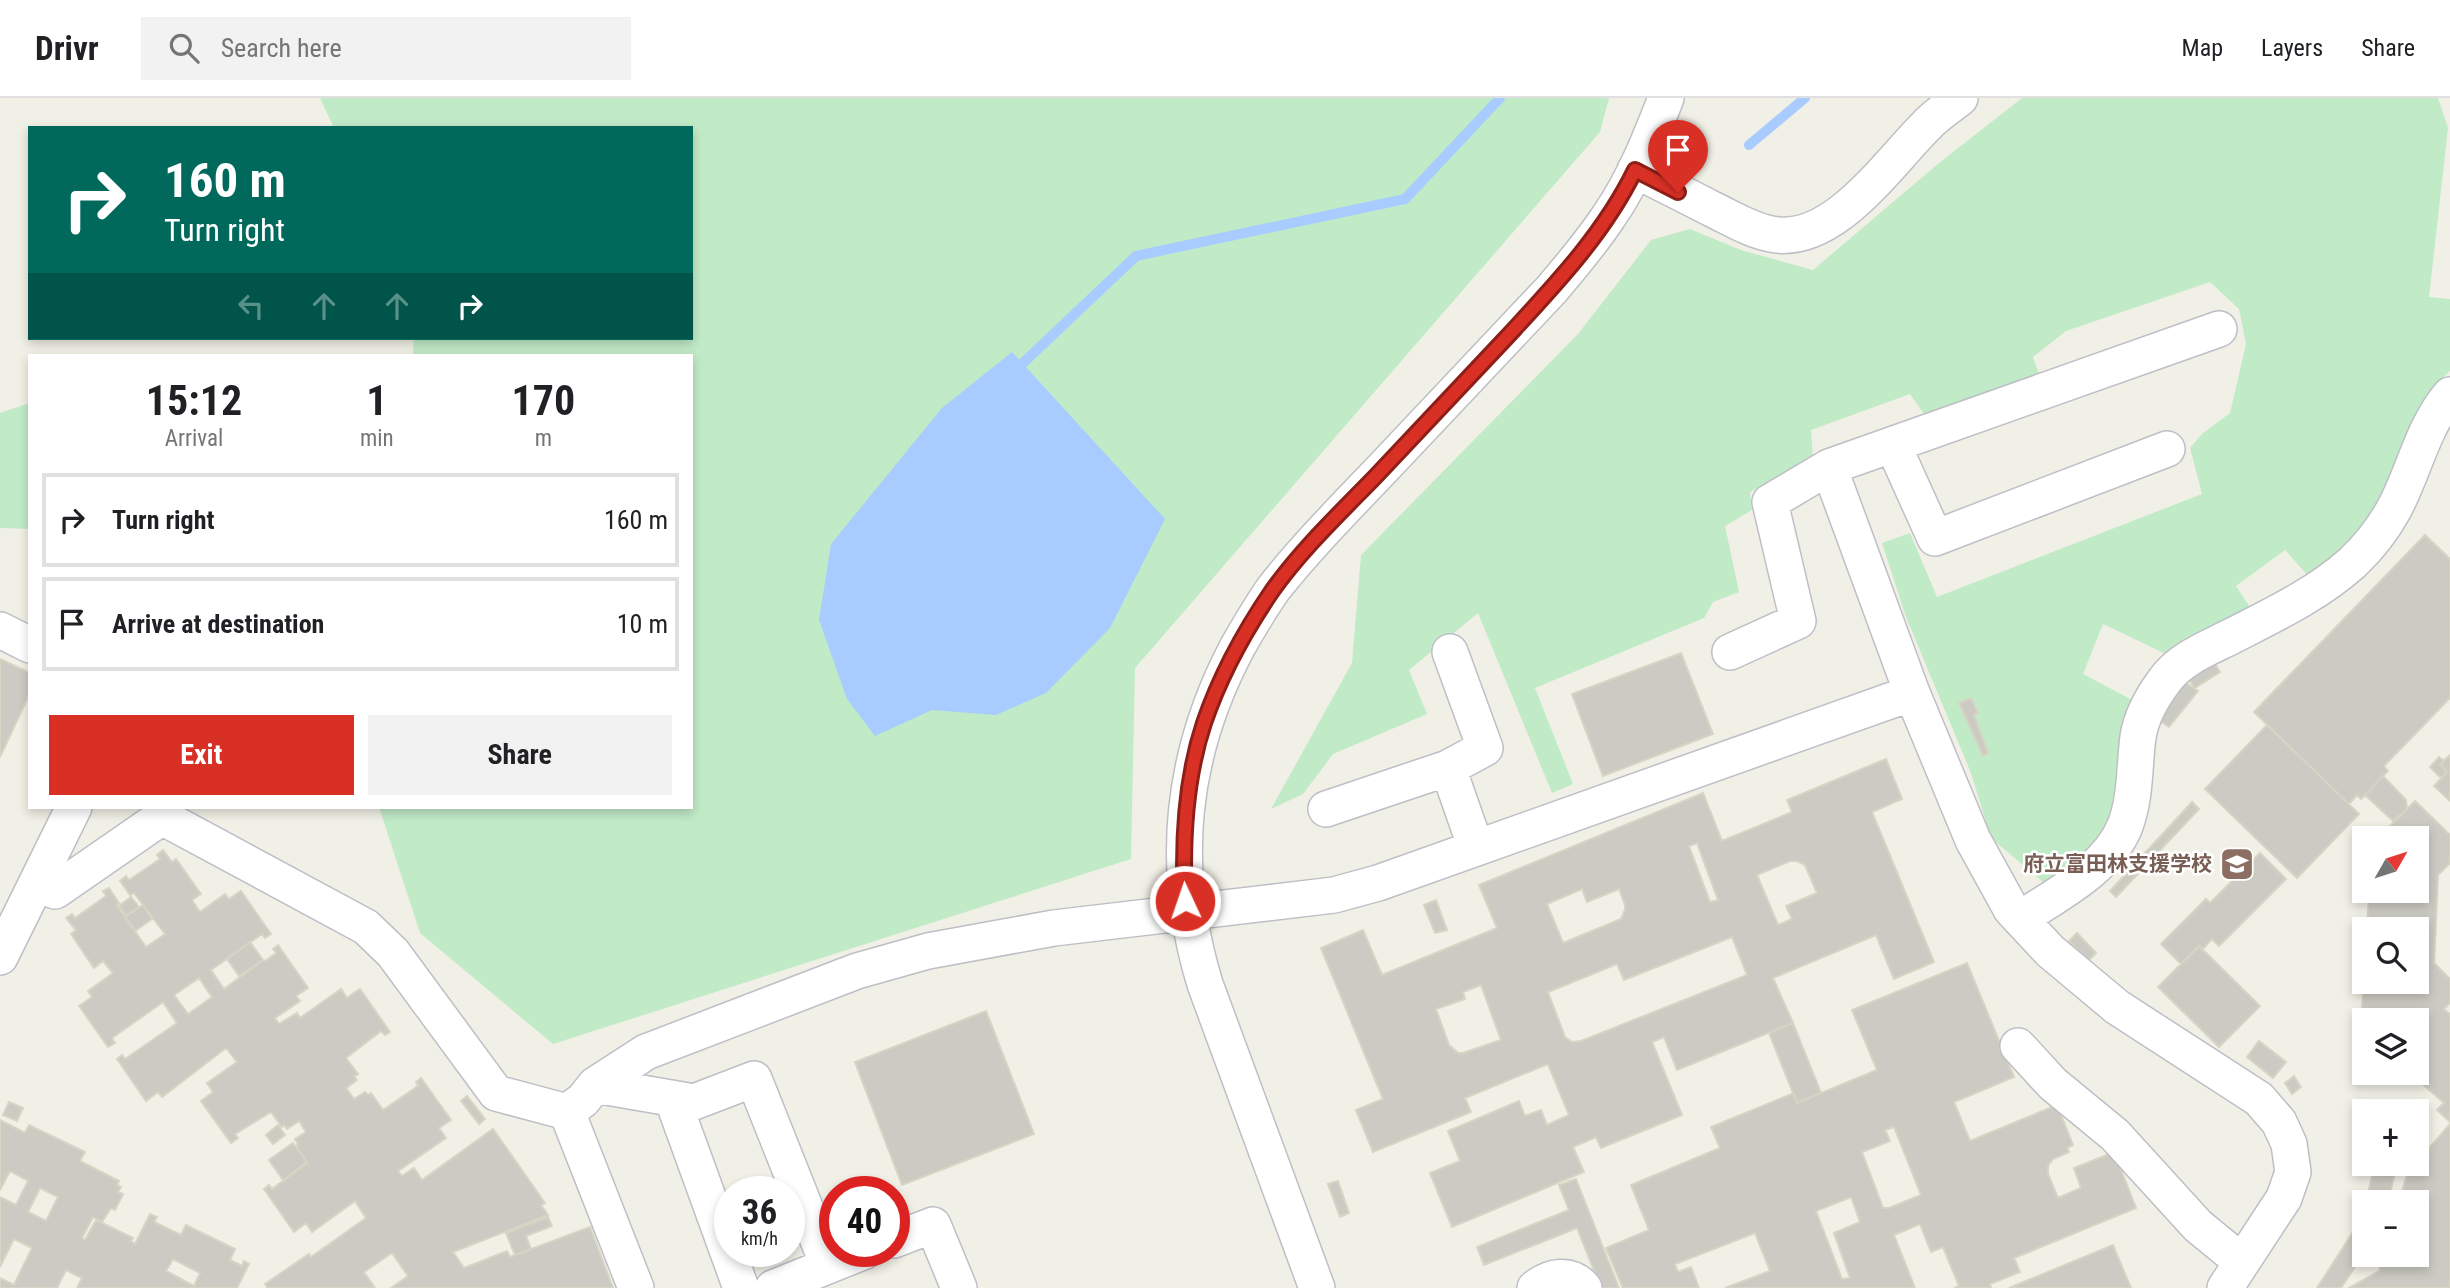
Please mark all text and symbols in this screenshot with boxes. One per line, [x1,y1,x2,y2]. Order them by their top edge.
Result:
search box [141,17,631,80]
text: Drivr [35,29,99,68]
icon: search [165,29,203,67]
text: Search here [221,33,342,63]
text: Map [2182,34,2223,62]
text: Layers [2261,34,2323,62]
text: Share [2361,34,2415,62]
pin [1648,120,1708,192]
icon: arrive [1659,131,1697,169]
text: 160 m [164,152,286,209]
icon: right [49,154,140,245]
text: Turn right [164,211,285,249]
icon: left [232,287,270,325]
icon: ahead [305,287,343,325]
icon: ahead [378,287,416,325]
icon: right [451,287,489,325]
text: 15:12 [146,376,242,425]
text: 1 [366,376,387,425]
text: 170 [511,376,575,425]
text: Arrival [165,425,223,452]
text: min [360,425,394,452]
text: m [535,425,552,452]
icon: right [53,501,91,539]
text: Turn right [112,505,214,535]
text: 160 m [604,505,668,535]
icon: arrive [53,605,91,643]
text: Arrive at destination [112,609,324,639]
text: 10 m [617,609,668,639]
button: Exit [49,715,354,795]
button: Share [368,715,672,795]
north arrow [2352,826,2429,903]
map controls [2352,826,2429,1267]
school or university icon: 府立富田林支援学校 [2218,845,2256,883]
place label: 府立富田林支援学校 [2023,852,2212,876]
position arrow [1148,864,1222,938]
button: search [2352,917,2429,994]
button: layers [2352,1008,2429,1085]
button: + [2352,1099,2429,1176]
speed limit sign: 40 [819,1176,910,1267]
button: − [2352,1190,2429,1267]
text: 36 [742,1192,777,1233]
text: km/h [741,1228,778,1249]

